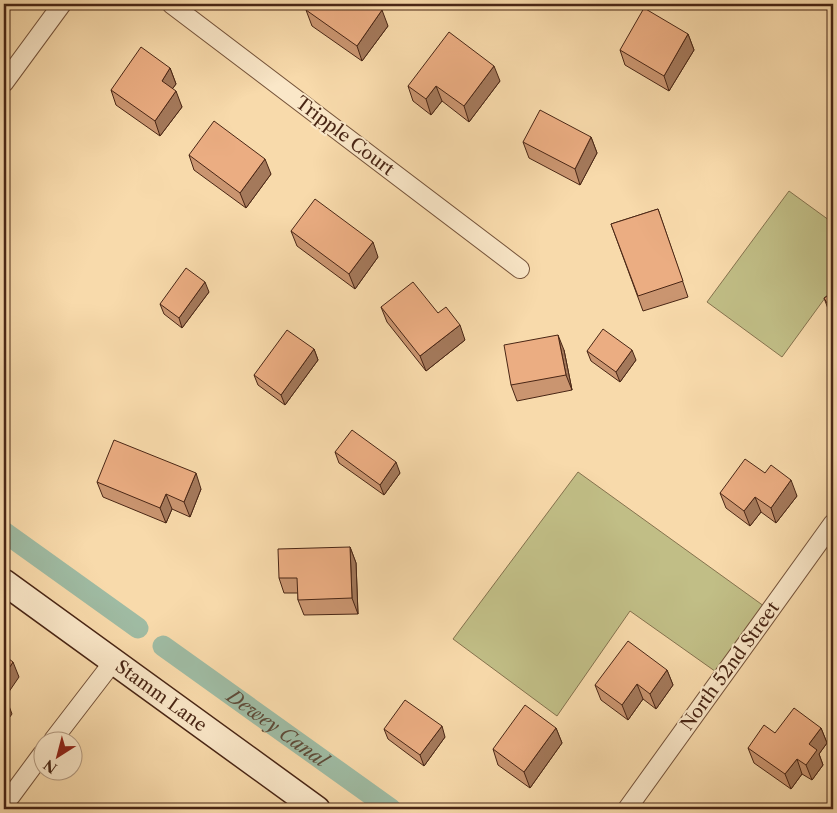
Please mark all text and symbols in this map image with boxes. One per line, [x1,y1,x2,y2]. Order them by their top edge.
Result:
street label: Tripple Court [291,92,399,181]
street label: North 52nd Street [676,597,784,735]
street label: Stamm Lane [111,655,211,736]
water label: Dewey Canal [221,683,334,773]
north arrow [32,730,82,780]
text: N [40,756,61,777]

